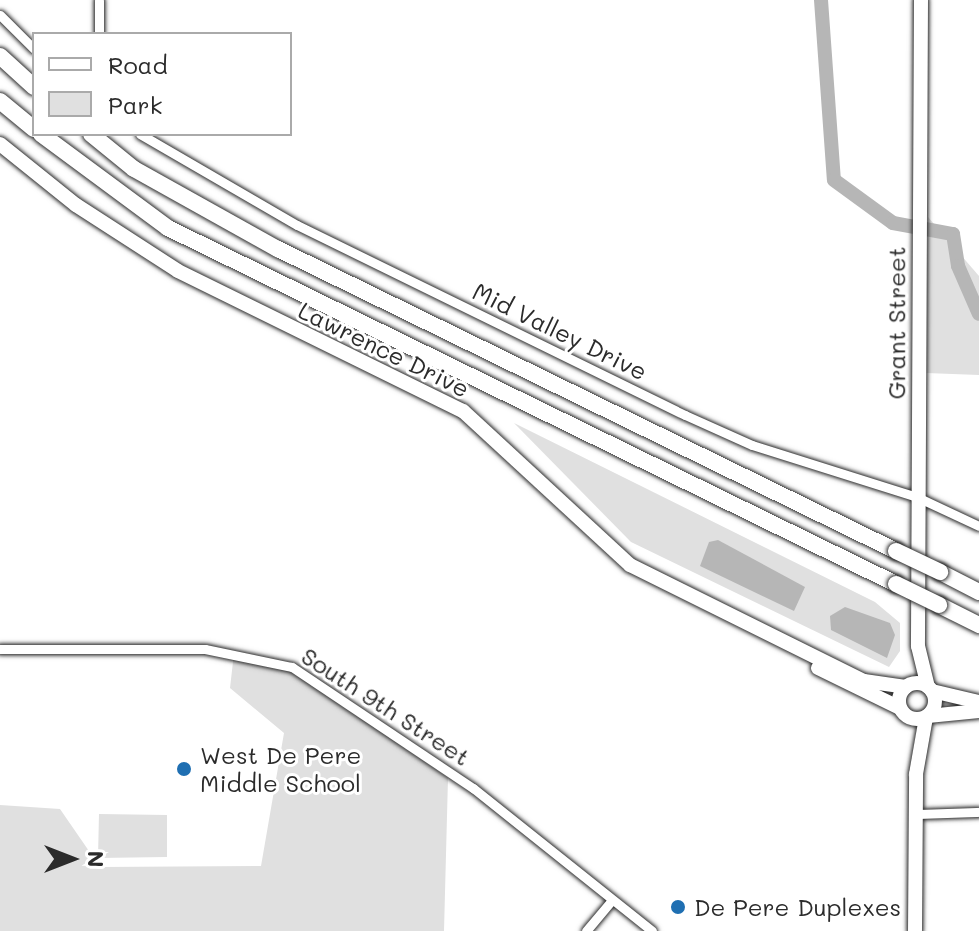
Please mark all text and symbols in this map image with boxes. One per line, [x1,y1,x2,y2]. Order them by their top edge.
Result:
legend [32,32,292,136]
text: Road [108,49,168,80]
text: Park [108,89,162,120]
street label: Grant Street [882,247,910,399]
street label: Mid Valley Drive [468,276,652,386]
street label: Lawrence Drive [294,295,474,403]
street label: South 9th Street [296,641,476,771]
place label: West De Pere Middle School [200,741,361,797]
marker: West De Pere Middle School [175,760,193,778]
north arrow [32,819,112,899]
text: N [82,851,111,867]
place label: De Pere Duplexes [694,893,901,921]
marker: De Pere Duplexes [669,898,687,916]

